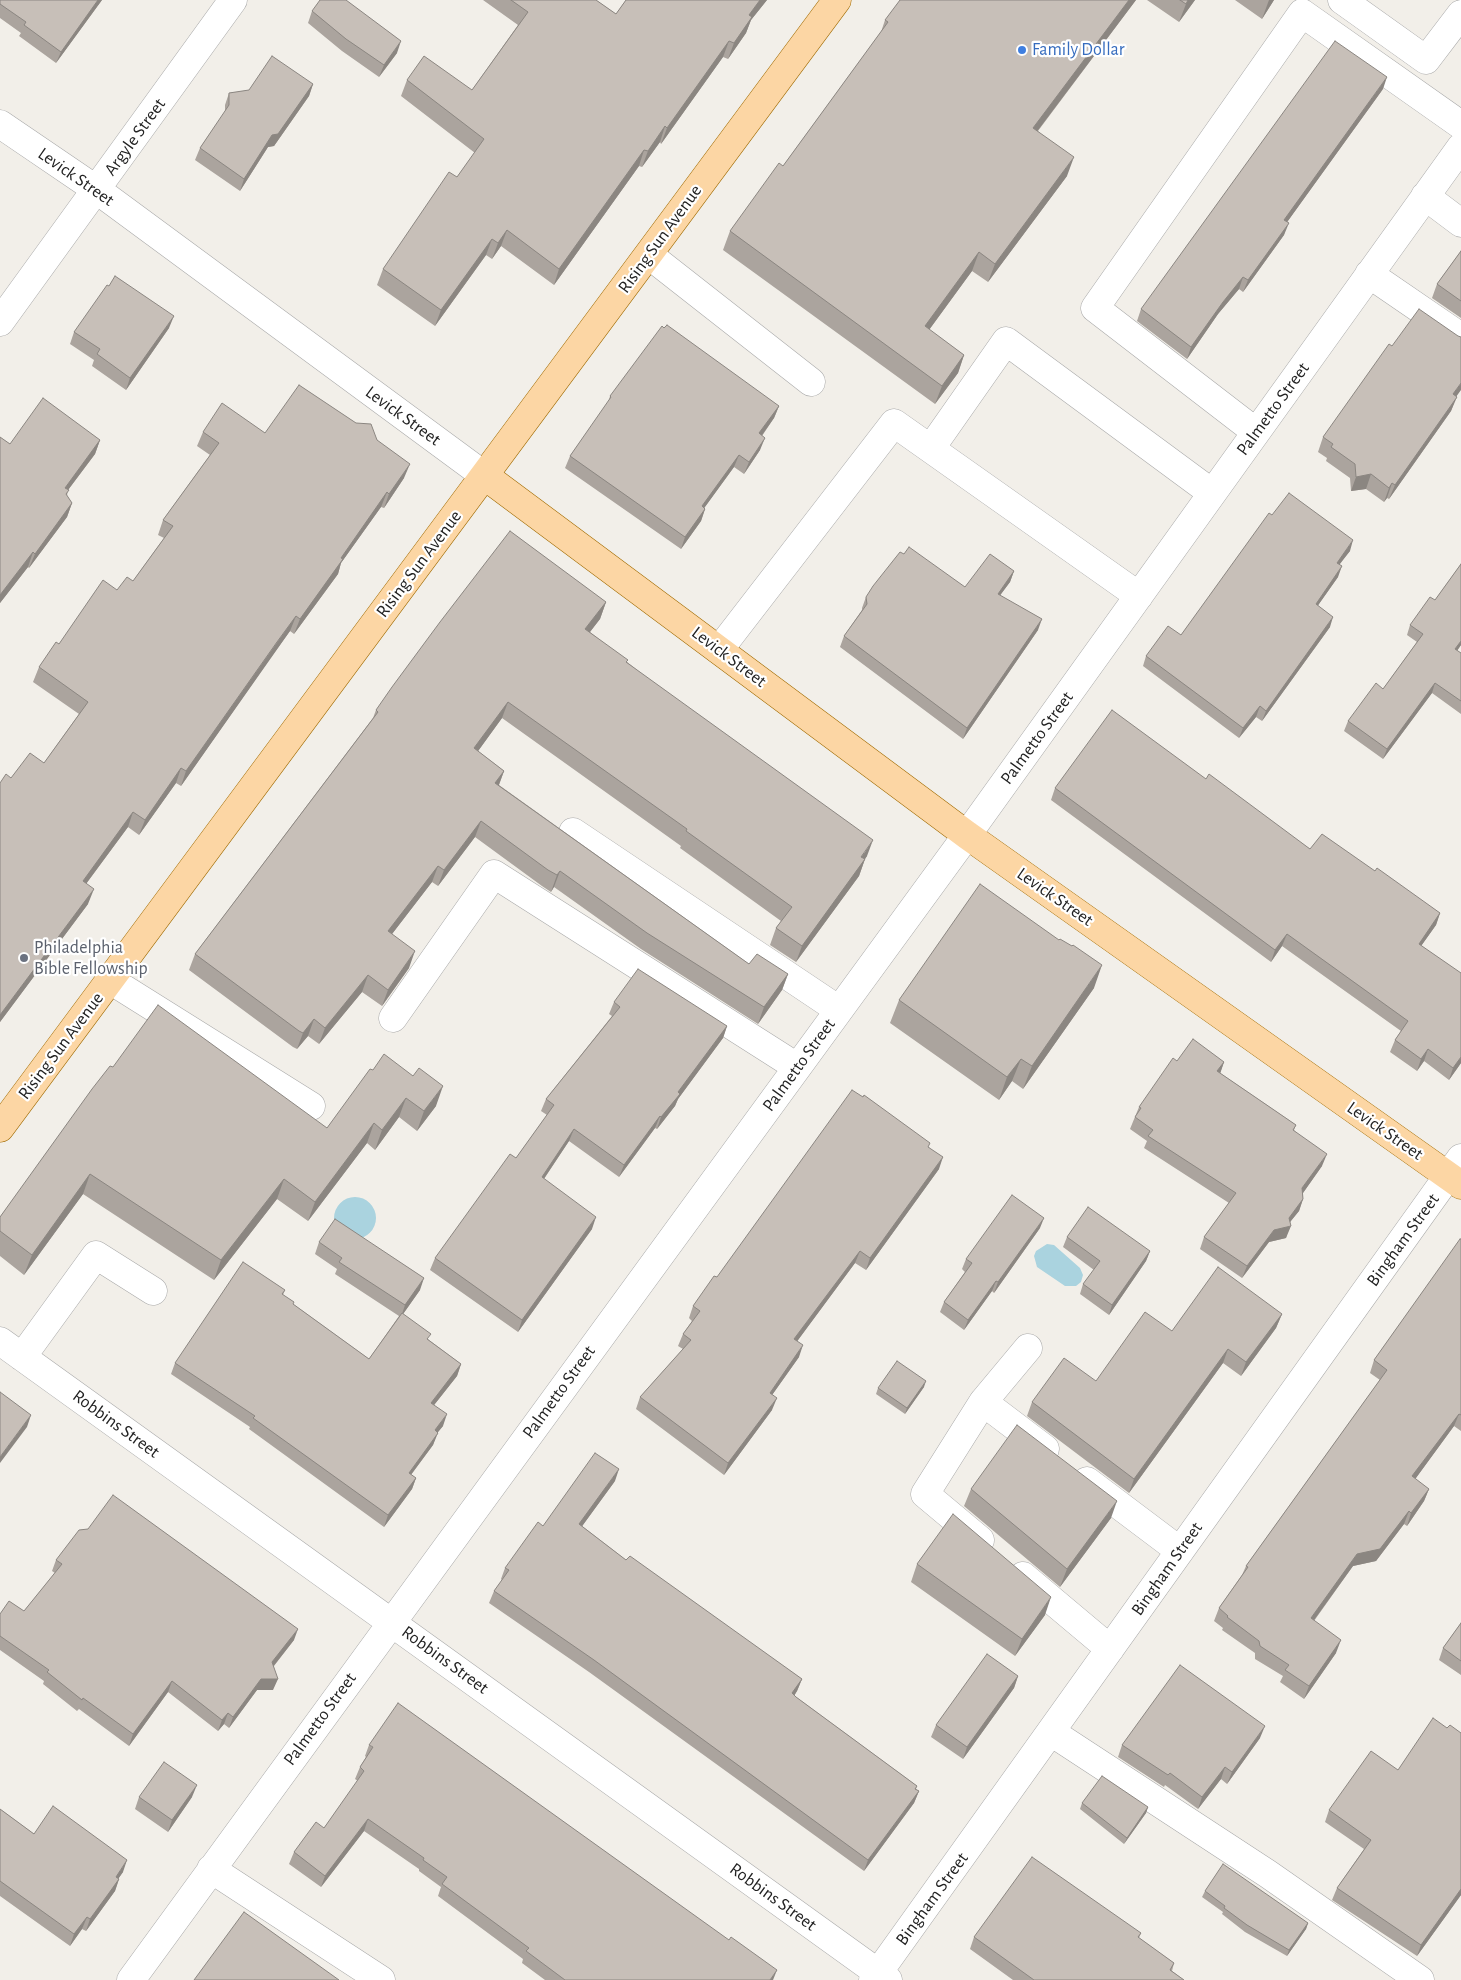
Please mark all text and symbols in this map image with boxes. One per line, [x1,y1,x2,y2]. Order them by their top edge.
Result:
place label: Family Dollar [1032,39,1125,61]
marker: Family Dollar [1016,44,1028,56]
street label: Argyle Street [100,94,170,180]
street label: Levick Street [34,143,118,211]
street label: Rising Sun Avenue [613,181,707,297]
street label: Palmetto Street [1232,358,1314,460]
street label: Levick Street [361,381,445,451]
street label: Rising Sun Avenue [372,506,466,622]
street label: Levick Street [687,622,771,692]
street label: Palmetto Street [996,687,1078,789]
street label: Levick Street [1013,863,1097,931]
place label: Philadelphia Bible Fellowship [34,937,148,980]
marker: Philadelphia Bible Fellowship [18,952,30,964]
street label: Rising Sun Avenue [14,988,108,1104]
street label: Palmetto Street [758,1014,840,1116]
street label: Levick Street [1343,1097,1427,1165]
street label: Bingham Street [1362,1189,1444,1291]
street label: Palmetto Street [518,1341,600,1443]
street label: Robbins Street [68,1385,164,1463]
street label: Bingham Street [1127,1518,1207,1620]
street label: Robbins Street [397,1621,493,1699]
street label: Palmetto Street [279,1668,361,1770]
street label: Bingham Street [891,1848,973,1950]
street label: Robbins Street [725,1858,821,1936]

